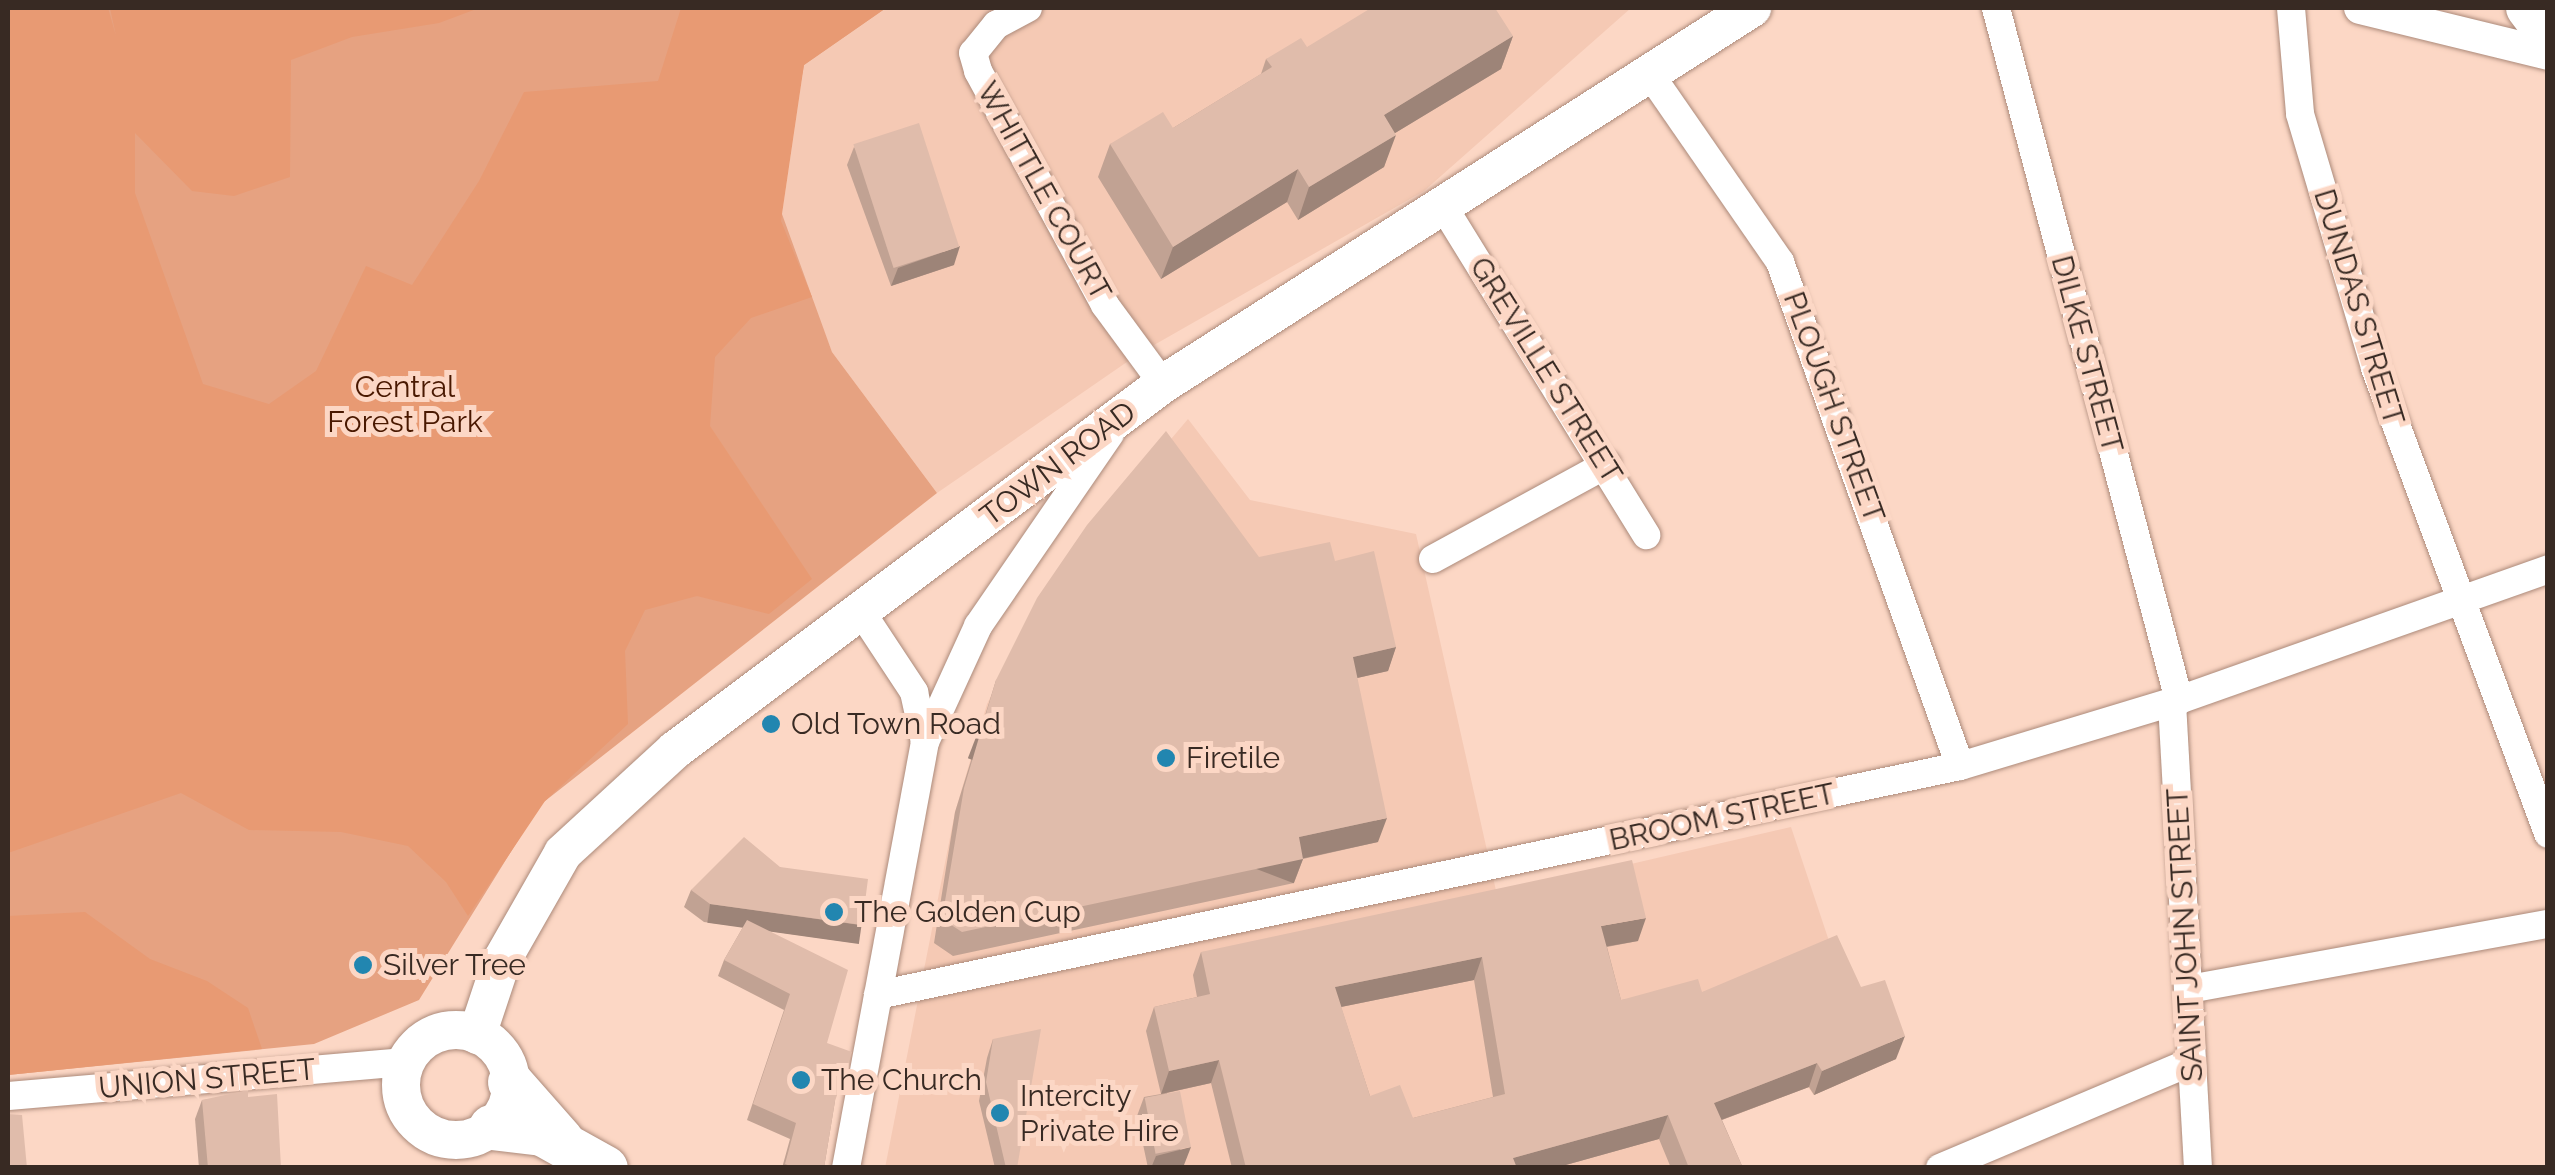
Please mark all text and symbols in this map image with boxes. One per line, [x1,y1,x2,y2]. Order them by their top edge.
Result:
street label: WHITTLE COURT [969,75,1119,307]
street label: DUNDAS STREET [2306,185,2412,429]
street label: GREVILLE STREET [1462,251,1630,489]
street label: DILKE STREET [2043,252,2131,456]
street label: PLOUGH STREET [1776,287,1892,527]
park label: Central Forest Park [327,369,483,440]
street label: TOWN ROAD [973,394,1143,534]
place label: Old Town Road [791,706,1002,742]
marker: Old Town Road [760,713,782,735]
place label: Firetile [1186,740,1280,776]
marker: Firetile [1155,747,1177,769]
street label: BROOM STREET [1606,776,1838,858]
street label: SAINT JOHN STREET [2159,787,2211,1083]
place label: The Golden Cup [854,894,1081,930]
marker: The Golden Cup [823,901,845,923]
place label: Silver Tree [383,947,528,983]
marker: Silver Tree [352,954,374,976]
street label: UNION STREET [97,1052,317,1106]
place label: The Church [821,1062,982,1098]
marker: The Church [790,1069,812,1091]
place label: Intercity Private Hire [1020,1078,1179,1148]
marker: Intercity Private Hire [989,1102,1011,1124]

